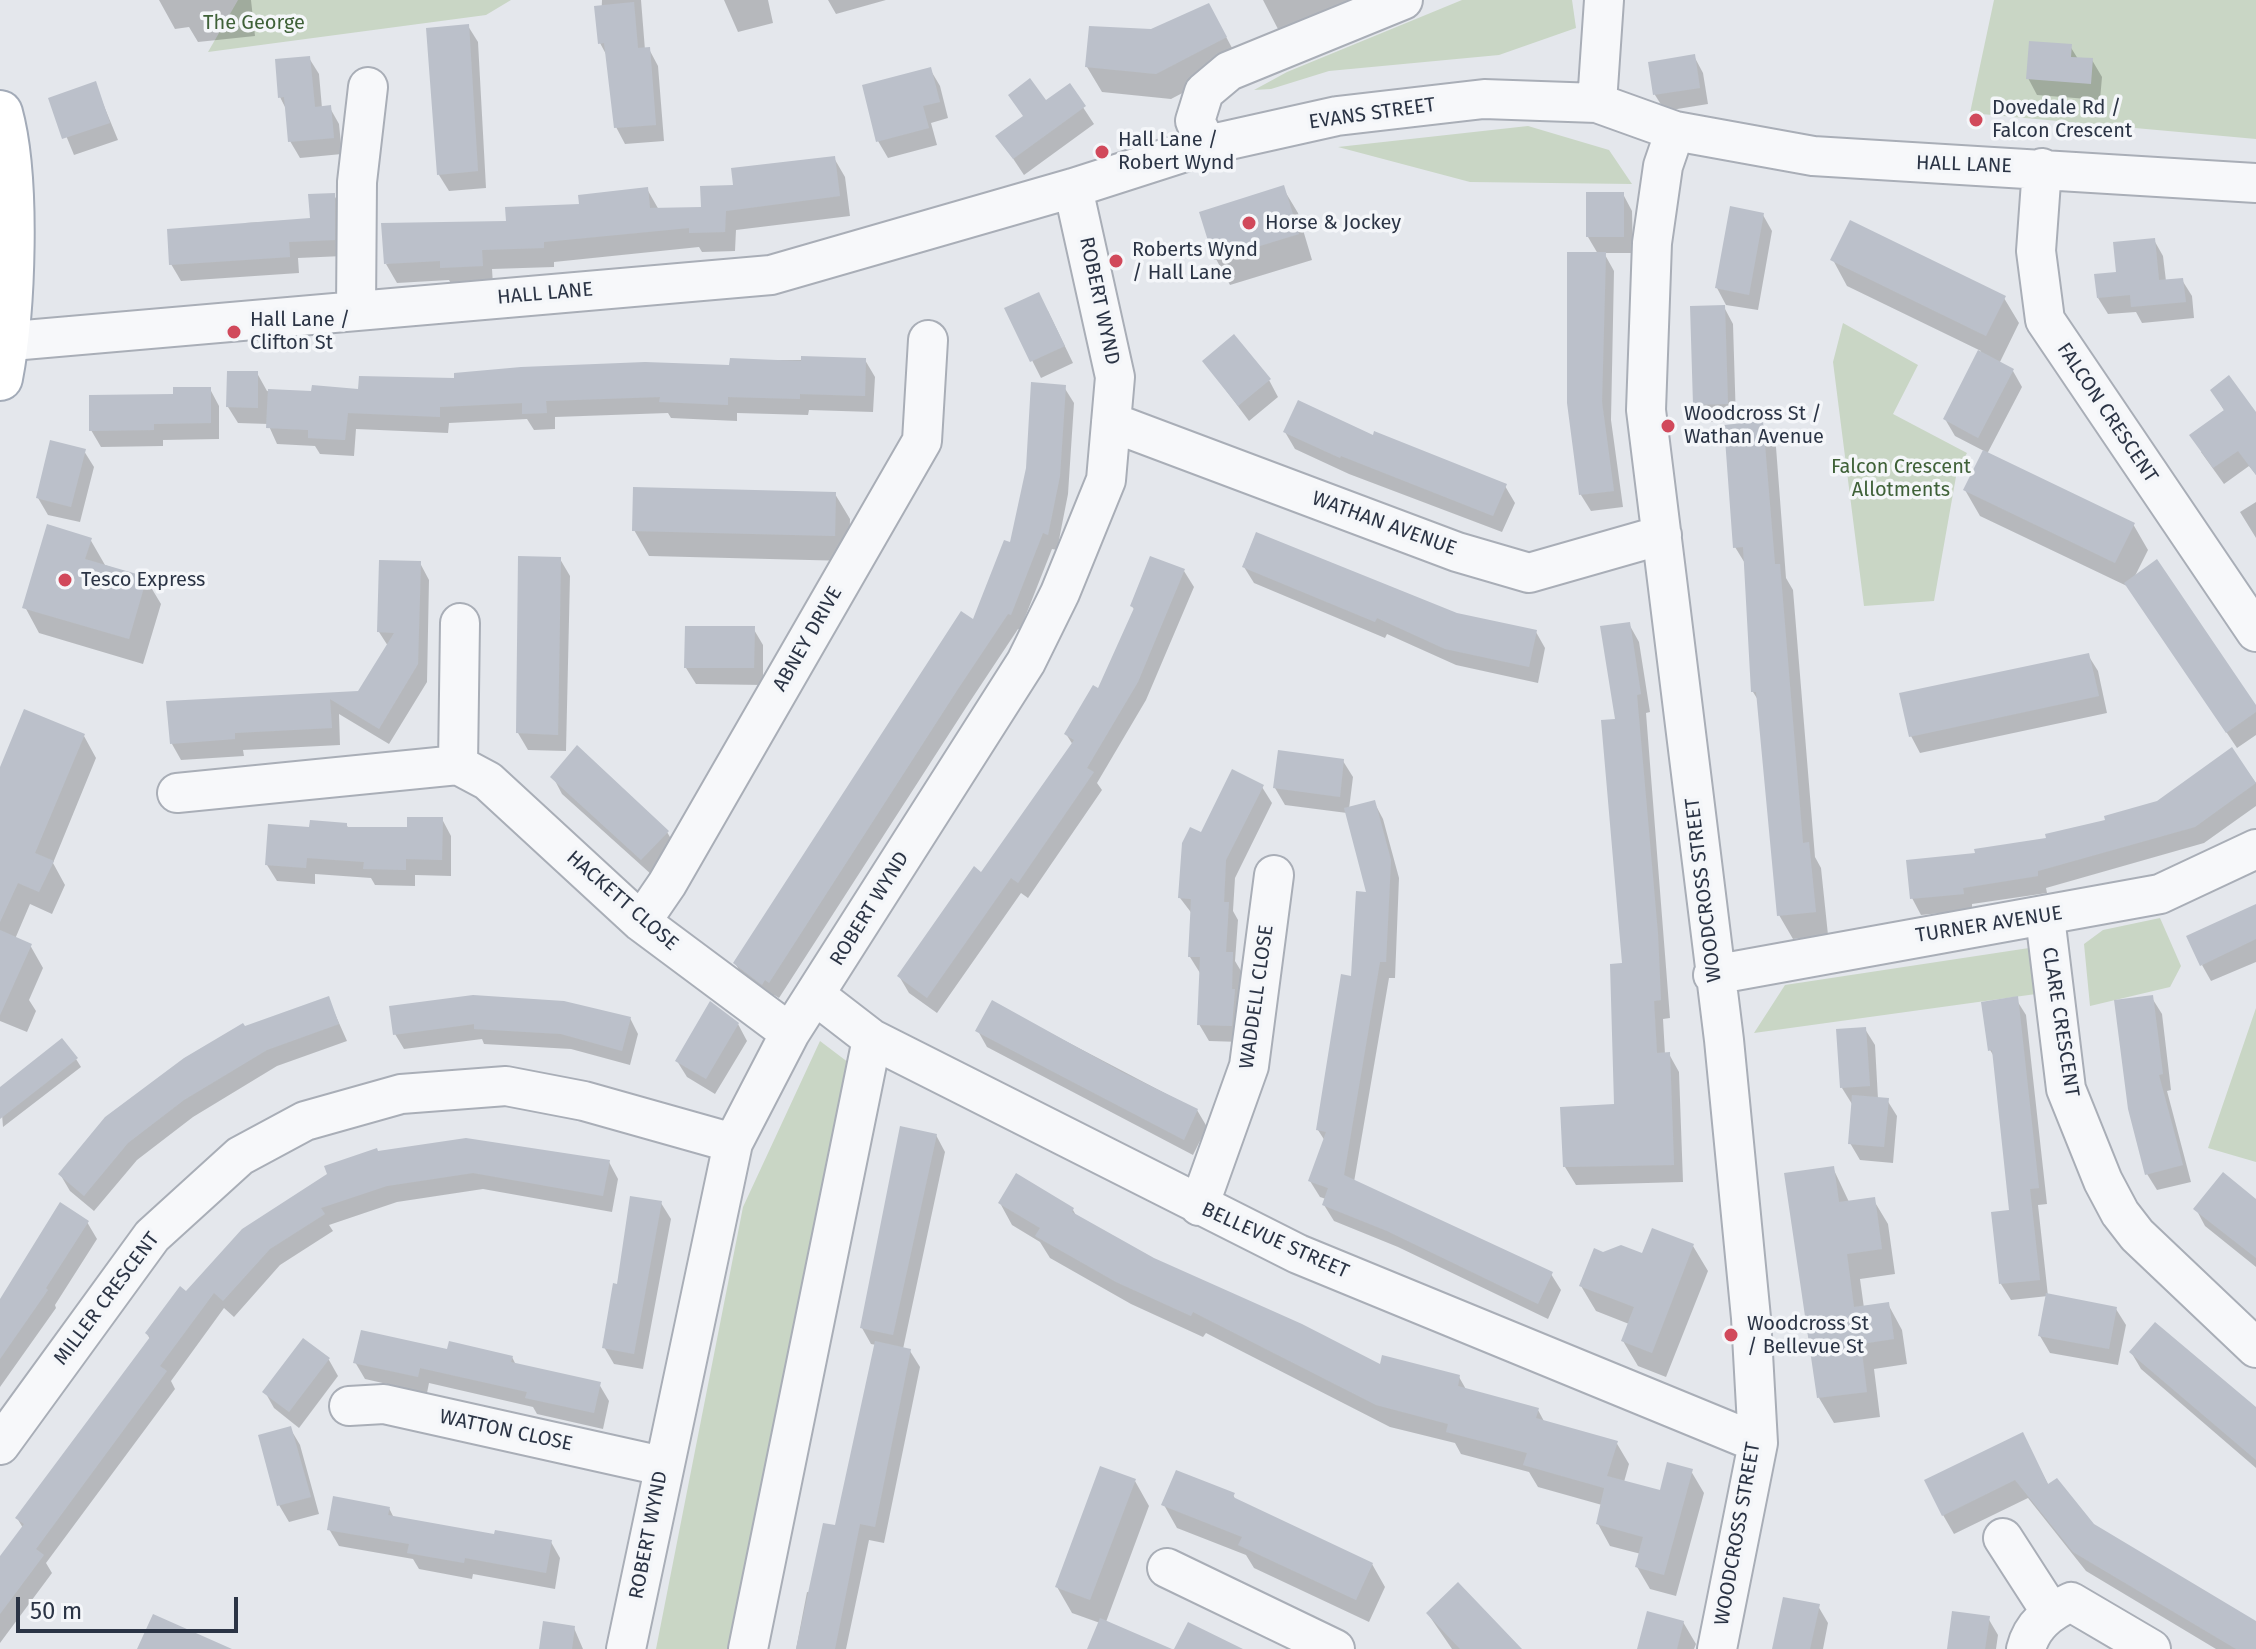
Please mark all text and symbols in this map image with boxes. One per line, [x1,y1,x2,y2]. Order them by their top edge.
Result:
park label: The George [203,11,305,35]
street label: EVANS STREET [1307,93,1437,135]
place label: Dovedale Rd / Falcon Crescent [1992,96,2132,143]
marker: Dovedale Rd / Falcon Crescent [1967,111,1985,129]
place label: Hall Lane / Robert Wynd [1118,128,1235,175]
marker: Hall Lane / Robert Wynd [1093,143,1111,161]
street label: HALL LANE [1916,151,2012,179]
place label: Horse & Jockey [1265,211,1401,235]
marker: Horse & Jockey [1240,214,1258,232]
street label: ROBERT WYND [1074,235,1124,367]
place label: Roberts Wynd / Hall Lane [1132,238,1258,285]
marker: Roberts Wynd / Hall Lane [1107,252,1125,270]
street label: HALL LANE [496,278,594,310]
place label: Hall Lane / Clifton St [250,308,350,355]
marker: Hall Lane / Clifton St [225,323,243,341]
street label: FALCON CRESCENT [2051,338,2163,488]
place label: Woodcross St / Wathan Avenue [1684,402,1824,449]
marker: Woodcross St / Wathan Avenue [1659,417,1677,435]
park label: Falcon Crescent Allotments [1831,455,1971,502]
street label: WATHAN AVENUE [1309,487,1459,561]
place label: Tesco Express [81,568,205,592]
marker: Tesco Express [56,571,74,589]
street label: ABNEY DRIVE [768,582,848,696]
street label: WOODCROSS STREET [1681,796,1727,984]
street label: HACKETT CLOSE [561,846,683,956]
street label: ROBERT WYND [825,848,915,970]
street label: TURNER AVENUE [1914,902,2064,948]
street label: WADDELL CLOSE [1235,923,1279,1071]
street label: CLARE CRESCENT [2036,945,2084,1099]
street label: BELLEVUE STREET [1198,1198,1352,1284]
street label: MILLER CRESCENT [49,1228,165,1370]
place label: Woodcross St / Bellevue St [1747,1312,1869,1359]
marker: Woodcross St / Bellevue St [1722,1326,1740,1344]
street label: WATTON CLOSE [437,1405,575,1457]
street label: WOODCROSS STREET [1710,1441,1766,1627]
street label: ROBERT WYND [625,1469,673,1601]
scale bar [20,1581,242,1631]
text: 50 m [30,1597,82,1625]

